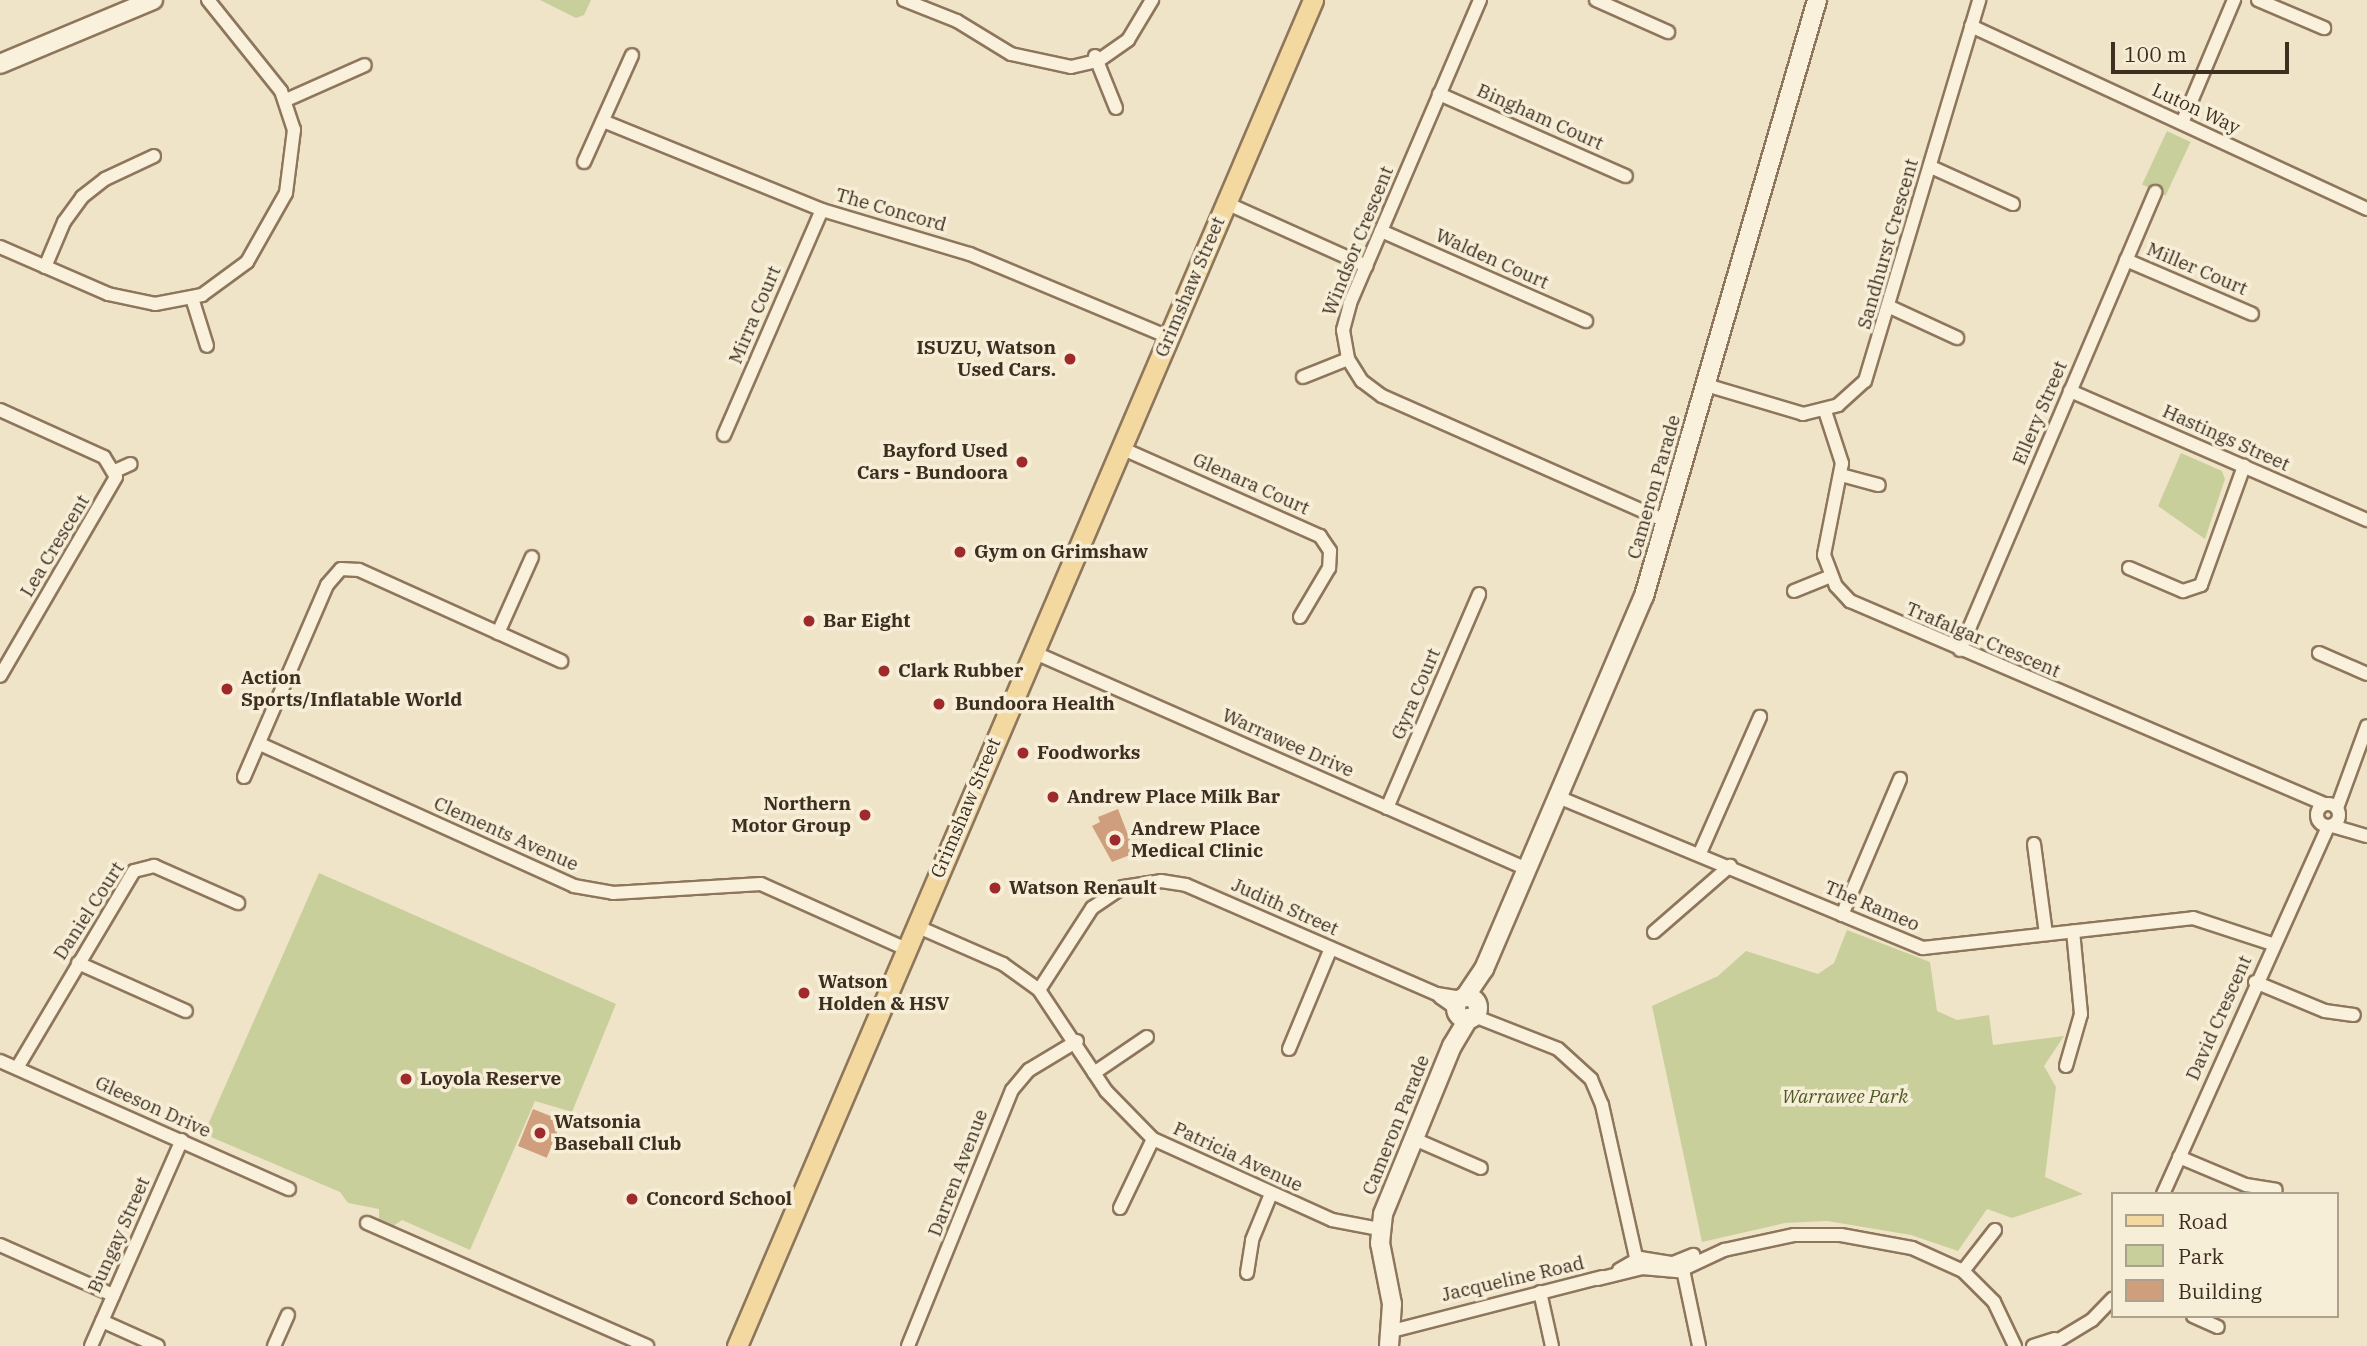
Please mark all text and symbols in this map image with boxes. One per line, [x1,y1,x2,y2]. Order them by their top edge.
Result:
scale bar [2115,28,2294,72]
text: 100 m [2124,40,2187,68]
street label: Bingham Court [1473,79,1607,155]
street label: Luton Way [2148,79,2244,139]
street label: Sandhurst Crescent [1853,156,1923,332]
street label: Windsor Crescent [1318,163,1398,319]
street label: The Concord [833,183,949,237]
street label: Grimshaw Street [1150,213,1230,361]
street label: Walden Court [1432,224,1552,294]
street label: Miller Court [2143,238,2251,300]
street label: Mirra Court [724,263,786,367]
place label: ISUZU, Watson Used Cars. [916,337,1056,381]
marker: ISUZU, Watson Used Cars. [1062,351,1078,367]
street label: Ellery Street [2008,358,2072,468]
street label: Hastings Street [2159,400,2293,476]
street label: Cameron Parade [1623,412,1685,562]
place label: Bayford Used Cars - Bundoora [857,440,1008,484]
street label: Glenara Court [1189,448,1313,520]
marker: Bayford Used Cars - Bundoora [1014,454,1030,470]
street label: Lea Crescent [16,491,94,601]
place label: Gym on Grimshaw [974,541,1148,563]
marker: Gym on Grimshaw [952,544,968,560]
street label: Trafalgar Crescent [1902,597,2064,683]
place label: Bar Eight [823,610,910,632]
marker: Bar Eight [801,613,817,629]
street label: Gyra Court [1387,645,1445,743]
place label: Clark Rubber [898,660,1023,682]
marker: Clark Rubber [876,663,892,679]
place label: Action Sports/Inflatable World [241,667,462,711]
marker: Action Sports/Inflatable World [219,681,235,697]
place label: Bundoora Health [955,693,1115,715]
marker: Bundoora Health [929,694,949,714]
street label: Warrawee Drive [1218,704,1358,782]
street label: Grimshaw Street [926,734,1006,882]
place label: Foodworks [1037,742,1140,764]
marker: Foodworks [1015,745,1031,761]
place label: Andrew Place Milk Bar [1067,786,1280,808]
marker: Andrew Place Milk Bar [1045,789,1061,805]
street label: Clements Avenue [430,792,582,876]
place label: Northern Motor Group [732,793,851,837]
marker: Northern Motor Group [857,807,873,823]
place label: Andrew Place Medical Clinic [1131,818,1263,862]
marker: Andrew Place Medical Clinic [1105,830,1125,850]
street label: Daniel Court [49,858,129,964]
street label: Judith Street [1228,873,1342,941]
street label: The Rameo [1821,876,1923,936]
place label: Watson Renault [1009,877,1157,899]
marker: Watson Renault [987,880,1003,896]
street label: David Crescent [2181,952,2257,1084]
place label: Watson Holden & HSV [818,971,949,1015]
marker: Watson Holden & HSV [796,985,812,1001]
street label: Cameron Parade [1358,1052,1434,1198]
place label: Loyola Reserve [420,1068,561,1090]
street label: Gleeson Drive [92,1071,214,1143]
marker: Loyola Reserve [398,1071,414,1087]
park label: Warrawee Park [1782,1086,1908,1108]
street label: Darren Avenue [923,1106,993,1240]
place label: Watsonia Baseball Club [554,1111,681,1155]
street label: Patricia Avenue [1170,1117,1306,1197]
marker: Watsonia Baseball Club [532,1125,548,1141]
street label: Bungay Street [83,1173,155,1297]
place label: Concord School [646,1188,792,1210]
marker: Concord School [624,1191,640,1207]
legend [2112,1192,2339,1318]
text: Road [2178,1207,2228,1235]
text: Park [2178,1242,2224,1270]
street label: Jacqueline Road [1439,1252,1587,1306]
text: Building [2178,1277,2262,1305]

